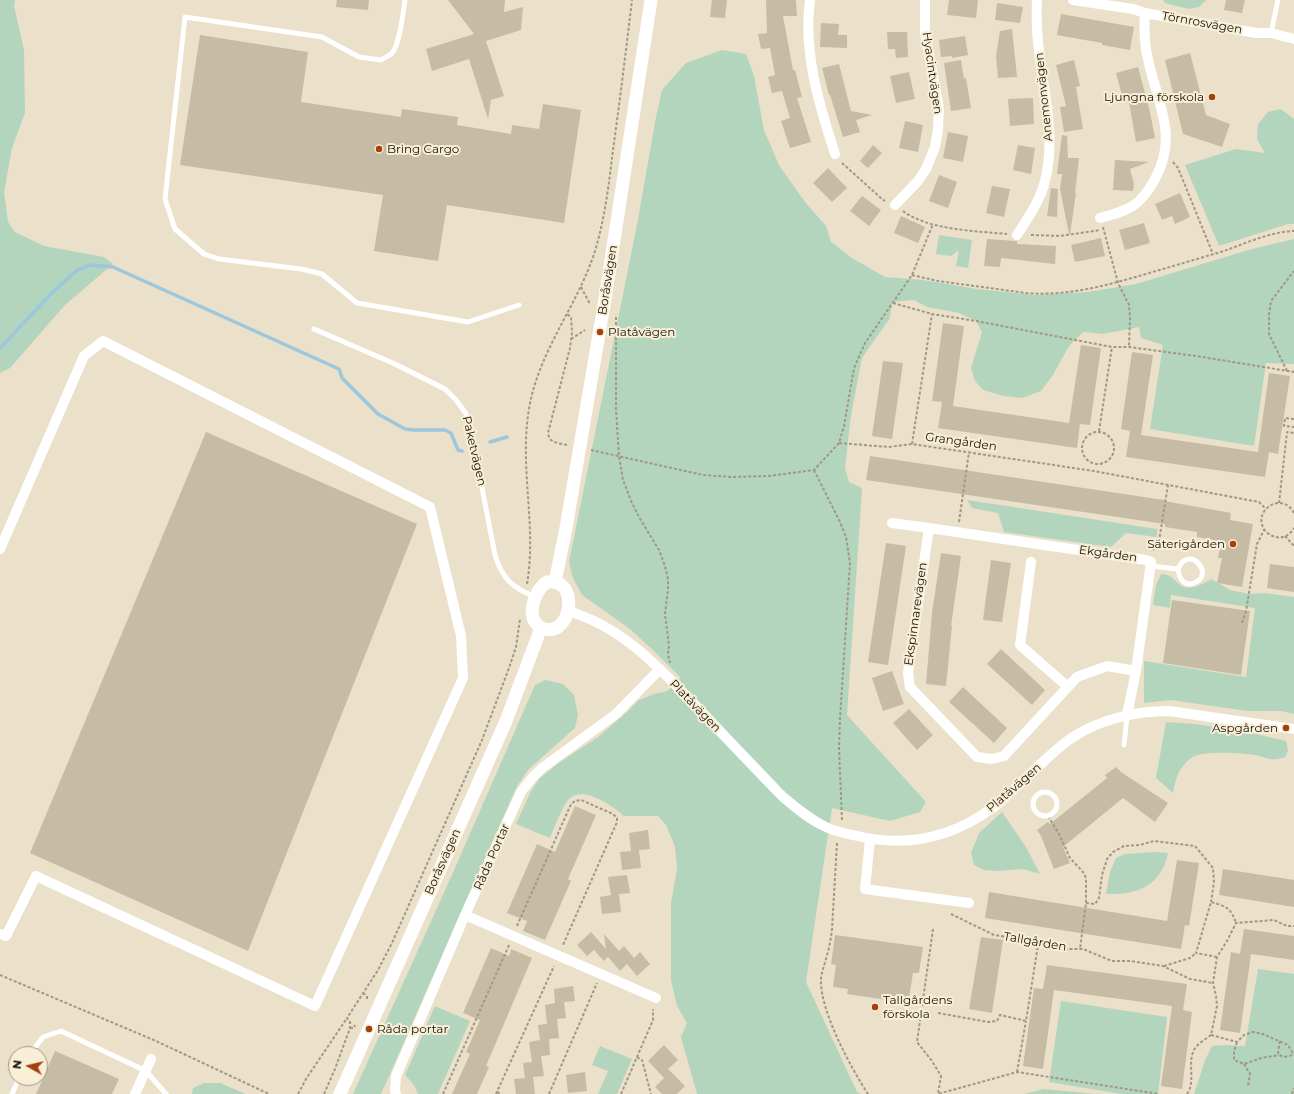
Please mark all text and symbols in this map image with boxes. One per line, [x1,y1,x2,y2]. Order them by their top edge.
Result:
street label: Törnrosvägen [1161,9,1243,37]
street label: Hyacintvägen [919,31,945,115]
street label: Anemonvägen [1032,52,1056,142]
place label: Ljungna förskola [1104,90,1204,104]
marker: Ljungna förskola [1207,92,1217,102]
place label: Bring Cargo [387,142,459,156]
marker: Bring Cargo [374,144,384,154]
street label: Boråsvägen [595,244,621,316]
place label: Platåvägen [608,325,675,339]
marker: Platåvägen [595,327,605,337]
street label: Paketvägen [459,415,489,487]
street label: Grangården [924,430,998,454]
place label: Säterigården [1147,537,1225,551]
marker: Säterigården [1228,539,1238,549]
street label: Ekgården [1078,543,1138,565]
street label: Ekspinnarevägen [902,561,930,667]
street label: Platåvägen [666,677,724,735]
place label: Aspgården [1212,721,1278,735]
marker: Aspgården [1281,723,1291,733]
street label: Platåvägen [984,760,1044,816]
street label: Råda Portar [471,821,513,893]
street label: Boråsvägen [422,827,464,897]
street label: Tallgården [1002,929,1068,955]
place label: Tallgårdens förskola [883,993,952,1021]
marker: Tallgårdens förskola [870,1002,880,1012]
place label: Råda portar [377,1022,448,1036]
marker: Råda portar [364,1024,374,1034]
north arrow [8,1046,48,1086]
text: N [10,1059,25,1070]

